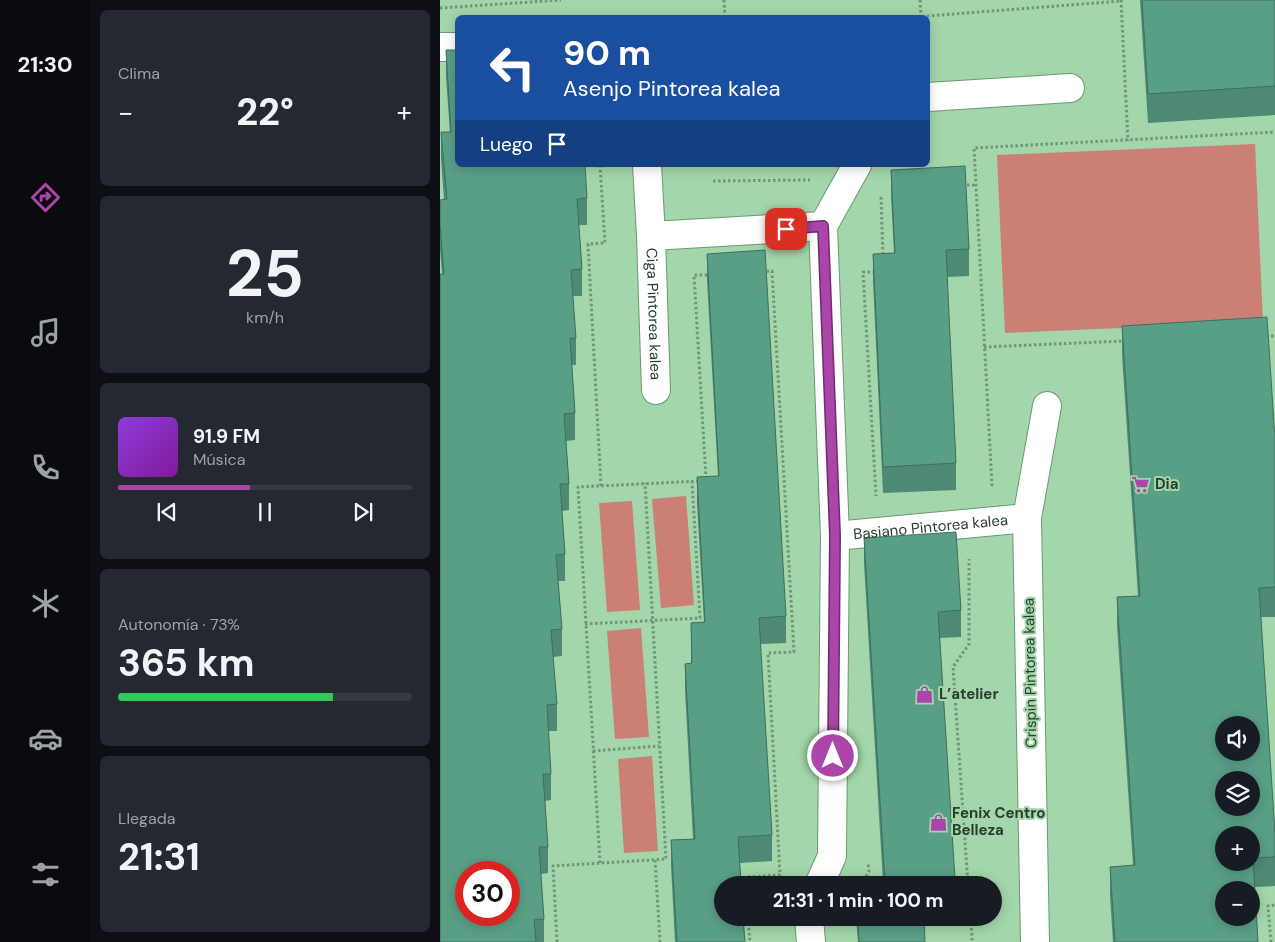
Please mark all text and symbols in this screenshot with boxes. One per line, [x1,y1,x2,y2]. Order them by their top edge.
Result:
text: 90 m [563,30,651,76]
icon: left [480,35,545,100]
text: 21:30 [17,50,73,79]
text: Clima [118,63,160,84]
text: Asenjo Pintorea kalea [563,74,780,103]
text: 22° [236,87,294,137]
text: − [118,94,133,131]
text: + [397,94,412,131]
icon: arrive [543,130,571,158]
text: Luego [480,132,533,157]
icon: directions [28,180,63,215]
pin [765,208,807,250]
icon: arrive [772,215,800,243]
text: 25 [226,232,304,316]
street label: Ciga Pintorea kalea [641,248,666,380]
text: km/h [246,307,284,328]
icon: music [28,315,63,350]
text: 91.9 FM [193,424,260,449]
text: Música [193,449,245,470]
icon: phone [28,450,63,485]
supermarket icon: Dia [1131,474,1151,494]
place label: Dia [1155,474,1179,494]
icon: previous [153,498,181,526]
icon: pause [251,498,279,526]
icon: next [349,498,377,526]
street label: Basiano Pintorea kalea [852,510,1009,544]
icon: climate [28,586,63,621]
street label: Crispin Pintorea kalea [1019,598,1041,748]
text: Autonomía · 73% [118,614,240,635]
text: 365 km [118,638,255,688]
shop icon: L’atelier [915,684,935,704]
place label: L’atelier [939,684,999,704]
map controls [1215,716,1260,926]
button: sound [1215,716,1260,761]
icon: car [28,721,63,756]
position arrow [806,729,858,781]
button: layers [1215,771,1260,816]
place label: Fenix Centro Belleza [952,803,1045,840]
text: Llegada [118,808,175,829]
shop icon: Fenix Centro Belleza [928,812,948,832]
button: + [1215,826,1260,871]
text: 21:31 [118,832,200,882]
icon: filters [28,857,63,892]
speed limit sign: 30 [455,861,520,926]
button: − [1215,881,1260,926]
text: 21:31 · 1 min · 100 m [773,888,943,913]

